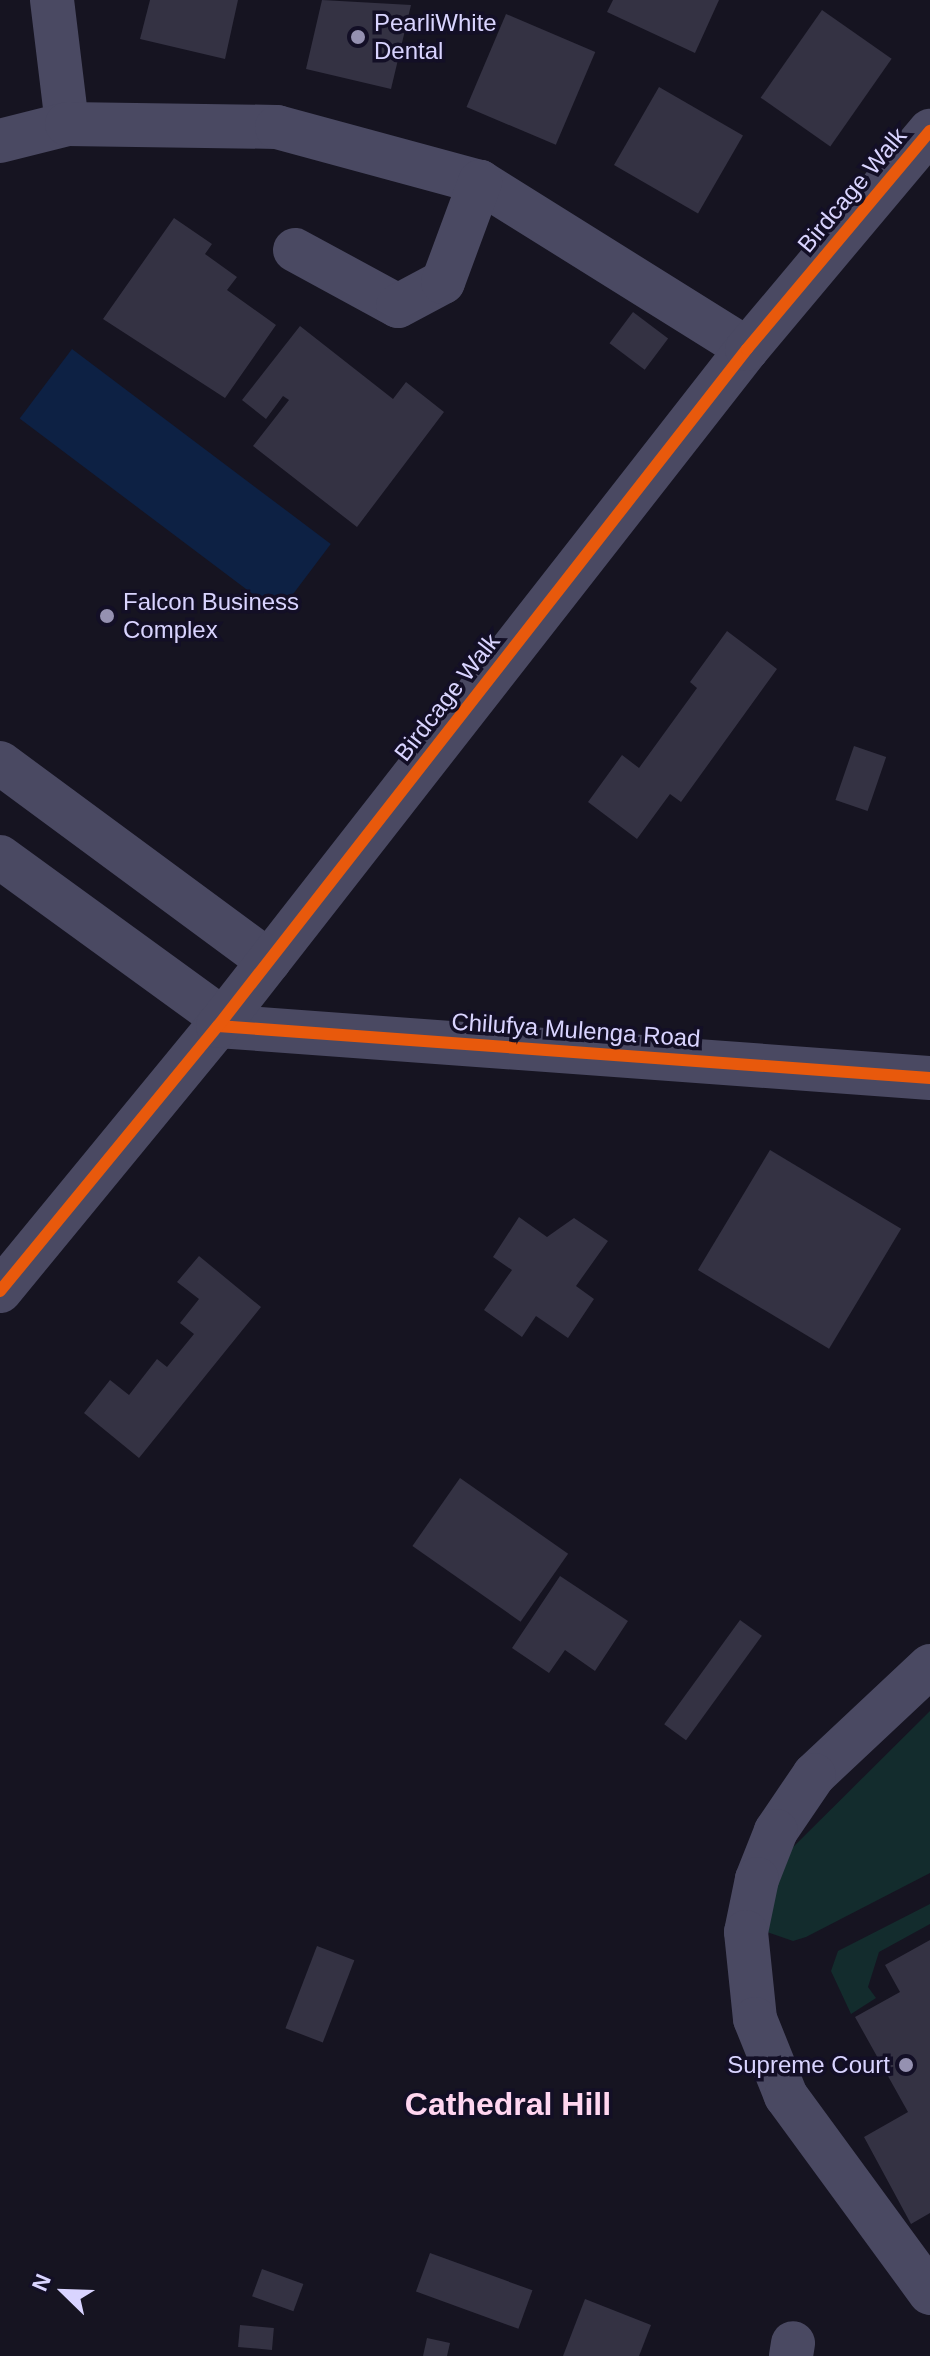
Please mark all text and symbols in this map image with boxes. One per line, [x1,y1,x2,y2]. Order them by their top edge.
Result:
place label: PearliWhite Dental [374,9,497,65]
marker: PearliWhite Dental [349,28,367,46]
street label: Birdcage Walk [792,122,912,258]
place label: Falcon Business Complex [123,588,299,644]
marker: Falcon Business Complex [98,607,116,625]
street label: Birdcage Walk [388,628,506,766]
street label: Chilufya Mulenga Road [451,1007,701,1053]
place label: Supreme Court [727,2051,890,2079]
marker: Supreme Court [897,2056,915,2074]
district label: Cathedral Hill [405,2085,611,2123]
north arrow [24,2252,104,2332]
text: N [27,2270,56,2295]

